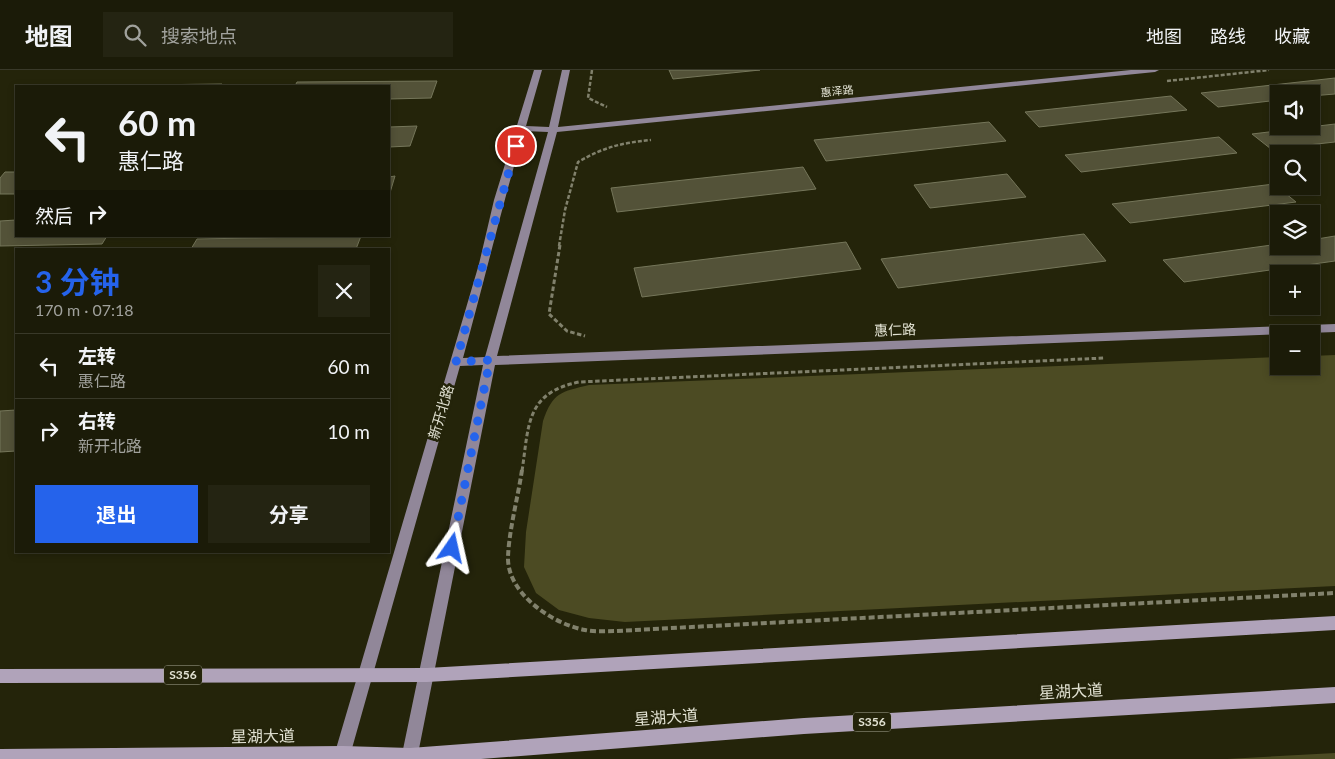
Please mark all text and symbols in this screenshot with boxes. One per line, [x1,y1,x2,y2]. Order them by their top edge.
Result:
search box [103,12,453,57]
text: 地图 [25,21,73,50]
icon: search [121,21,149,49]
text: 搜索地点 [161,24,237,47]
text: 地图 [1146,25,1182,47]
text: 路线 [1210,25,1246,47]
text: 收藏 [1274,25,1310,47]
street label: 惠泽路 [820,82,854,99]
map controls [1270,85,1320,375]
button: sound [1270,85,1320,135]
text: 60 m [118,101,196,143]
icon: left [35,105,100,170]
pin [495,125,537,167]
icon: arrive [502,132,530,160]
button: search [1270,145,1320,195]
text: 惠仁路 [118,147,184,174]
icon: right [83,200,111,228]
text: 然后 [35,204,73,227]
button: layers [1270,205,1320,255]
text: 3 分钟 [35,263,120,299]
button: close [318,265,370,317]
button: + [1270,265,1320,315]
text: 170 m · 07:18 [35,300,134,319]
street label: 惠仁路 [874,320,916,339]
button: − [1270,325,1320,375]
text: 左转 [78,344,116,367]
icon: left [35,352,63,380]
text: 60 m [327,355,370,378]
text: 惠仁路 [78,371,126,390]
street label: 新开北路 [425,383,456,441]
text: 右转 [78,409,116,432]
icon: right [35,417,63,445]
text: 10 m [327,420,370,443]
text: 新开北路 [78,436,142,455]
button: 退出 [35,485,198,543]
button: 分享 [208,485,370,543]
position arrow [425,521,477,573]
road number: S356 [164,666,202,684]
street label: 星湖大道 [1039,679,1103,702]
street label: 星湖大道 [633,705,699,728]
road number: S356 [853,712,891,732]
street label: 星湖大道 [231,725,295,746]

